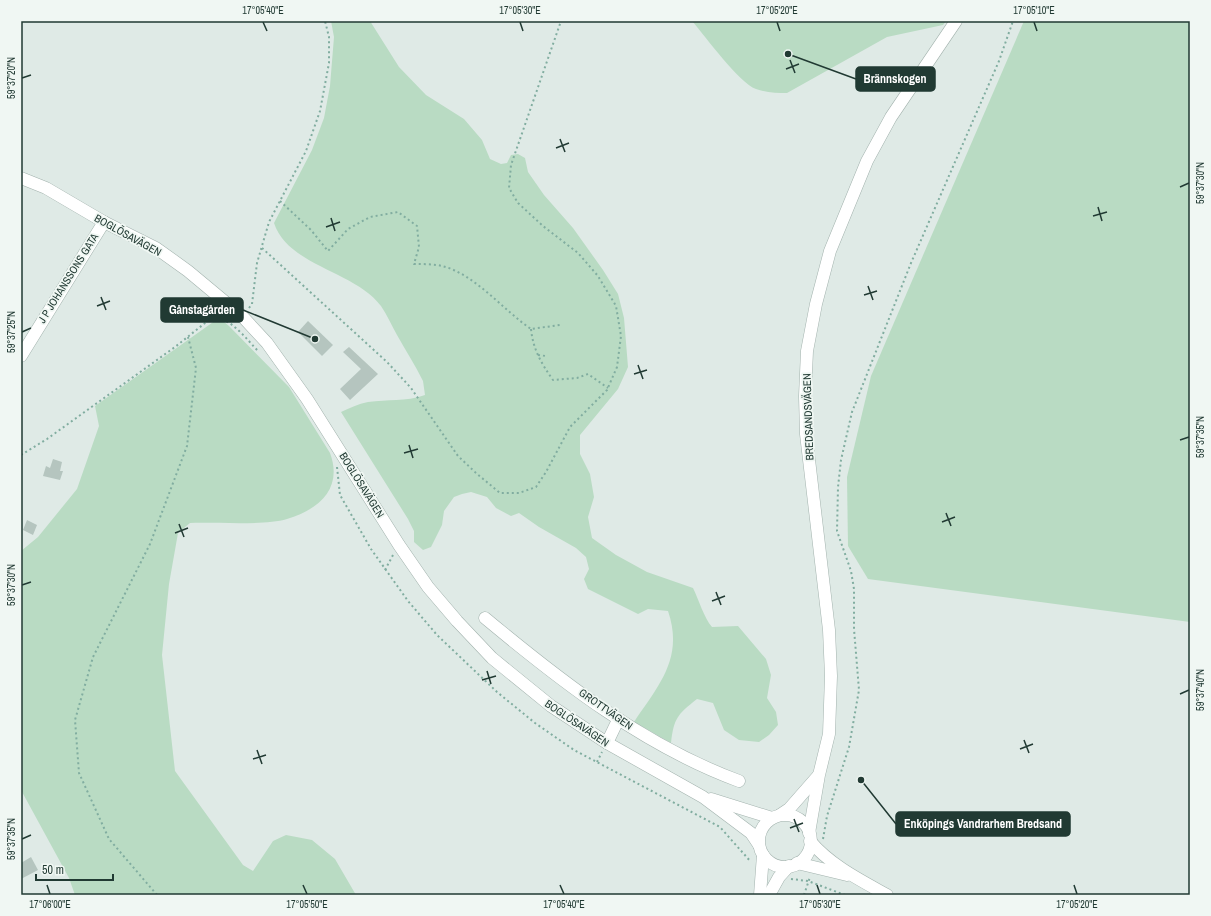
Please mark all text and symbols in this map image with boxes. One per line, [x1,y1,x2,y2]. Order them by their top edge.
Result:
text: 17°05'40"E [242,4,284,17]
text: 17°05'30"E [499,4,541,17]
text: 17°05'20"E [756,4,798,17]
text: 17°05'10"E [1013,4,1055,17]
text: 59°37'20"N [5,57,18,99]
callout: Brännskogen [856,67,935,91]
text: Brännskogen [864,71,926,87]
text: 59°37'30"N [1194,162,1207,204]
street label: BOGLÖSAVÄGEN [92,211,164,259]
street label: J P JOHANSSONS GATA [35,230,102,326]
callout: Gånstagården [161,298,243,322]
text: Gånstagården [169,302,235,318]
text: 59°37'25"N [5,311,18,353]
street label: BREDSANDSVÄGEN [799,373,817,461]
text: 59°37'35"N [1194,416,1207,458]
street label: BOGLÖSAVÄGEN [336,450,388,520]
text: 59°37'30"N [5,564,18,606]
text: 59°37'40"N [1194,669,1207,711]
street label: GROTTVÄGEN [576,685,636,733]
street label: BOGLÖSAVÄGEN [542,696,612,750]
callout: Enköpings Vandrarhem Bredsand [896,812,1070,836]
text: Enköpings Vandrarhem Bredsand [904,816,1062,832]
text: 59°37'35"N [5,818,18,860]
scale bar [36,856,113,882]
text: 50 m [42,862,64,878]
text: 17°06'00"E [29,898,71,911]
text: 17°05'50"E [286,898,328,911]
text: 17°05'40"E [543,898,585,911]
text: 17°05'30"E [799,898,841,911]
text: 17°05'20"E [1056,898,1098,911]

